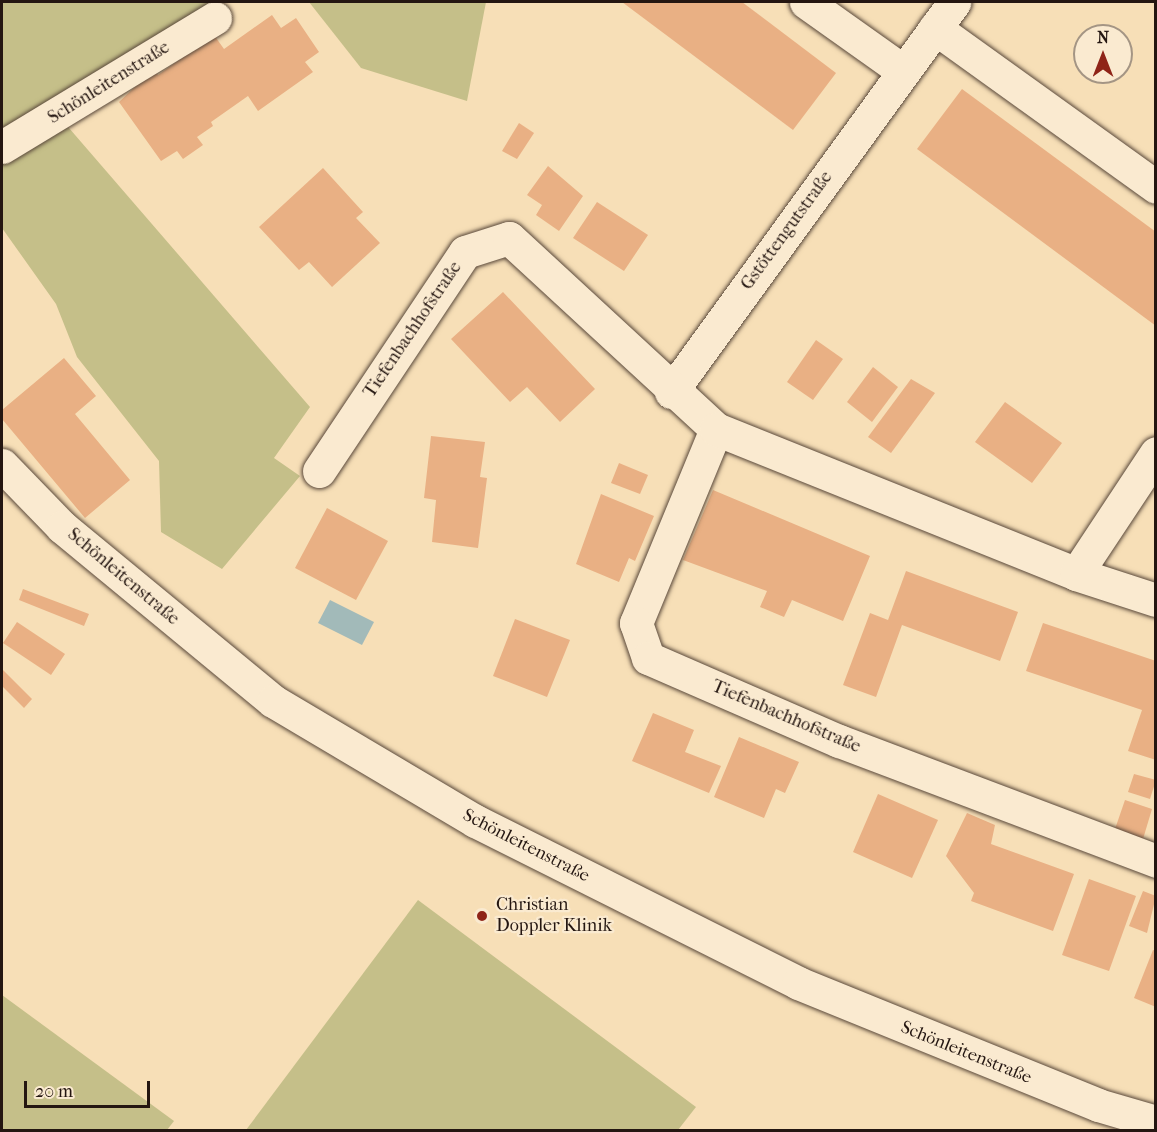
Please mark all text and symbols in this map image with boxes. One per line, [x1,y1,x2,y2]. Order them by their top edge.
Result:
north arrow [1073,24,1133,84]
text: N [1097,28,1109,47]
street label: Schönleitenstraße [44,37,174,129]
street label: Gstöttengutstraße [737,167,837,295]
street label: Tiefenbachhofstraße [360,258,466,402]
street label: Schönleitenstraße [63,524,183,630]
street label: Tiefenbachhofstraße [708,676,864,758]
street label: Schönleitenstraße [459,805,593,887]
place label: Christian Doppler Klinik [496,895,612,938]
marker: Christian Doppler Klinik [473,907,491,925]
street label: Schönleitenstraße [897,1017,1035,1089]
scale bar [27,1069,153,1107]
text: 20 m [35,1081,73,1102]

